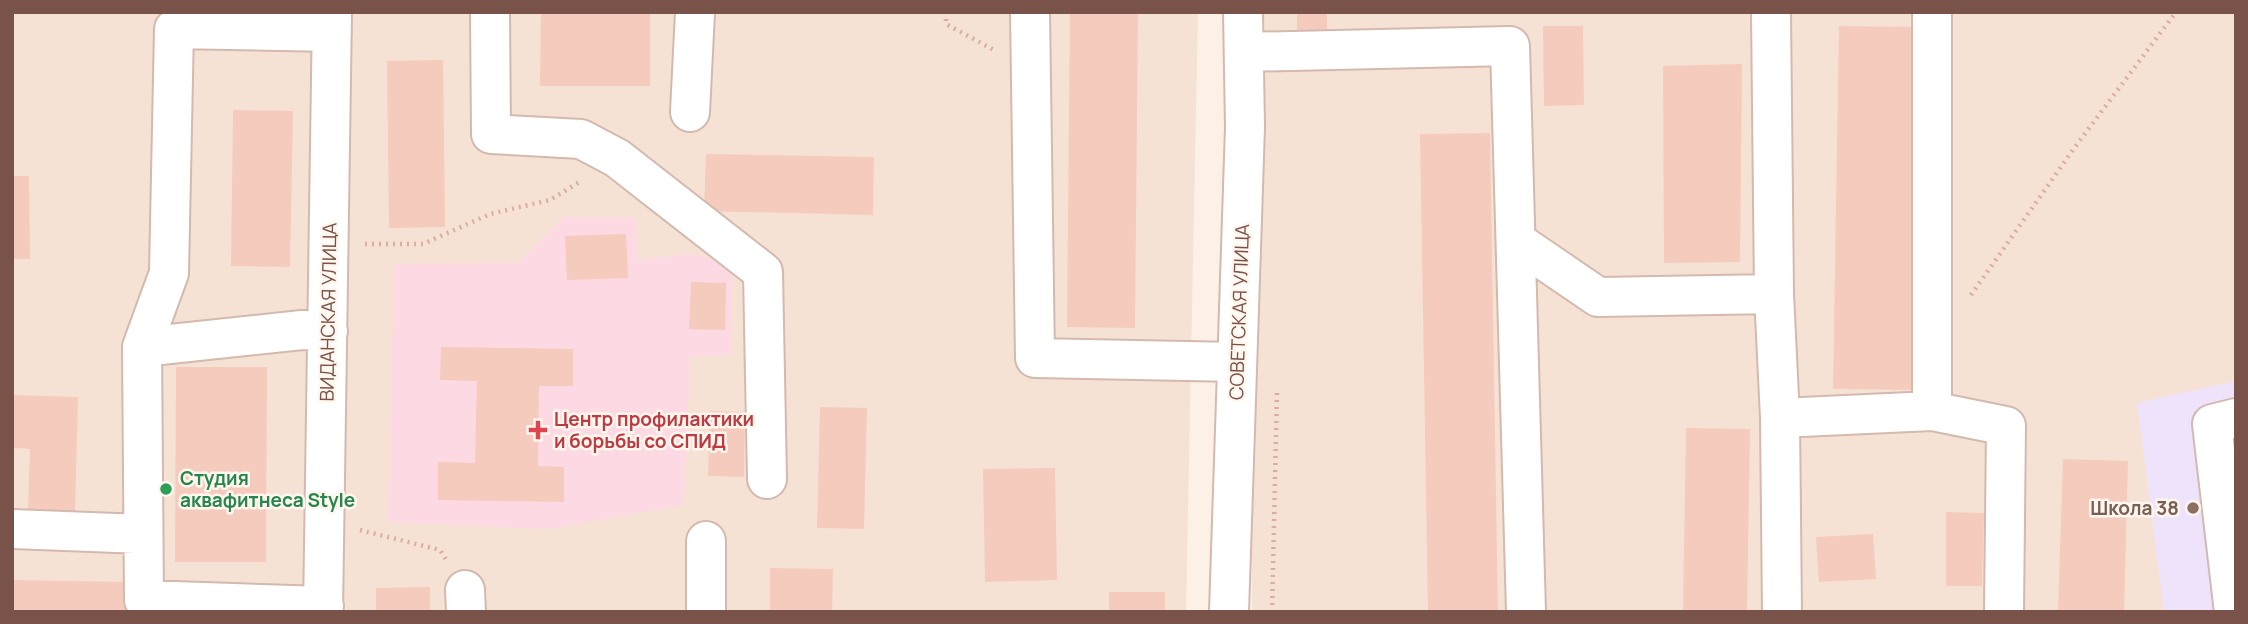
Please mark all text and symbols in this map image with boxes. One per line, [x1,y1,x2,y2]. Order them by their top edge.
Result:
street label: ВИДАНСКАЯ УЛИЦА [313,222,343,402]
street label: СОВЕТСКАЯ УЛИЦА [1223,223,1255,401]
place label: Центр профилактики и борьбы со СПИД [554,406,754,454]
marker: Центр профилактики и борьбы со СПИД [528,420,548,440]
place label: Студия аквафитнеса Style [180,465,355,513]
marker: Студия аквафитнеса Style [158,481,174,497]
place label: Школа 38 [2090,495,2179,521]
marker: Школа 38 [2185,500,2201,516]

